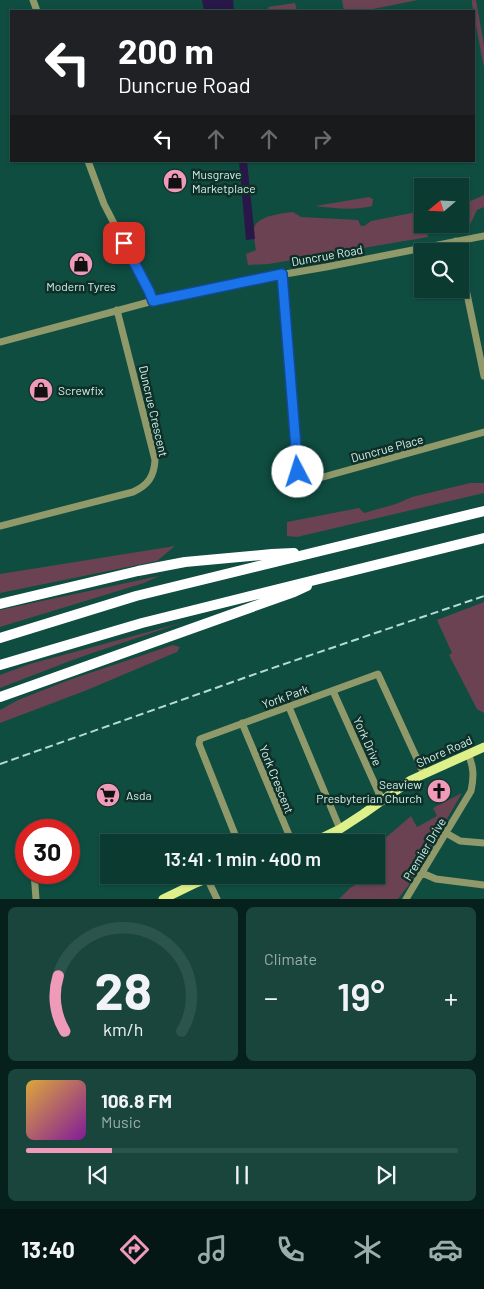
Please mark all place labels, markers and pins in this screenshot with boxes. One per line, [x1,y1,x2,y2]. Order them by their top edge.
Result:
place label: Musgrave Marketplace [192,167,256,195]
shop icon: Musgrave Marketplace [162,168,188,194]
pin [103,222,145,264]
shop icon: Modern Tyres [68,251,94,277]
place label: Modern Tyres [46,279,116,293]
shop icon: Screwfix [28,377,54,403]
place label: Screwfix [58,383,104,397]
place label: Seaview Presbyterian Church [316,777,422,805]
church icon: Seaview Presbyterian Church [426,778,452,804]
supermarket icon: Asda [95,782,121,808]
place label: Asda [126,788,152,802]

